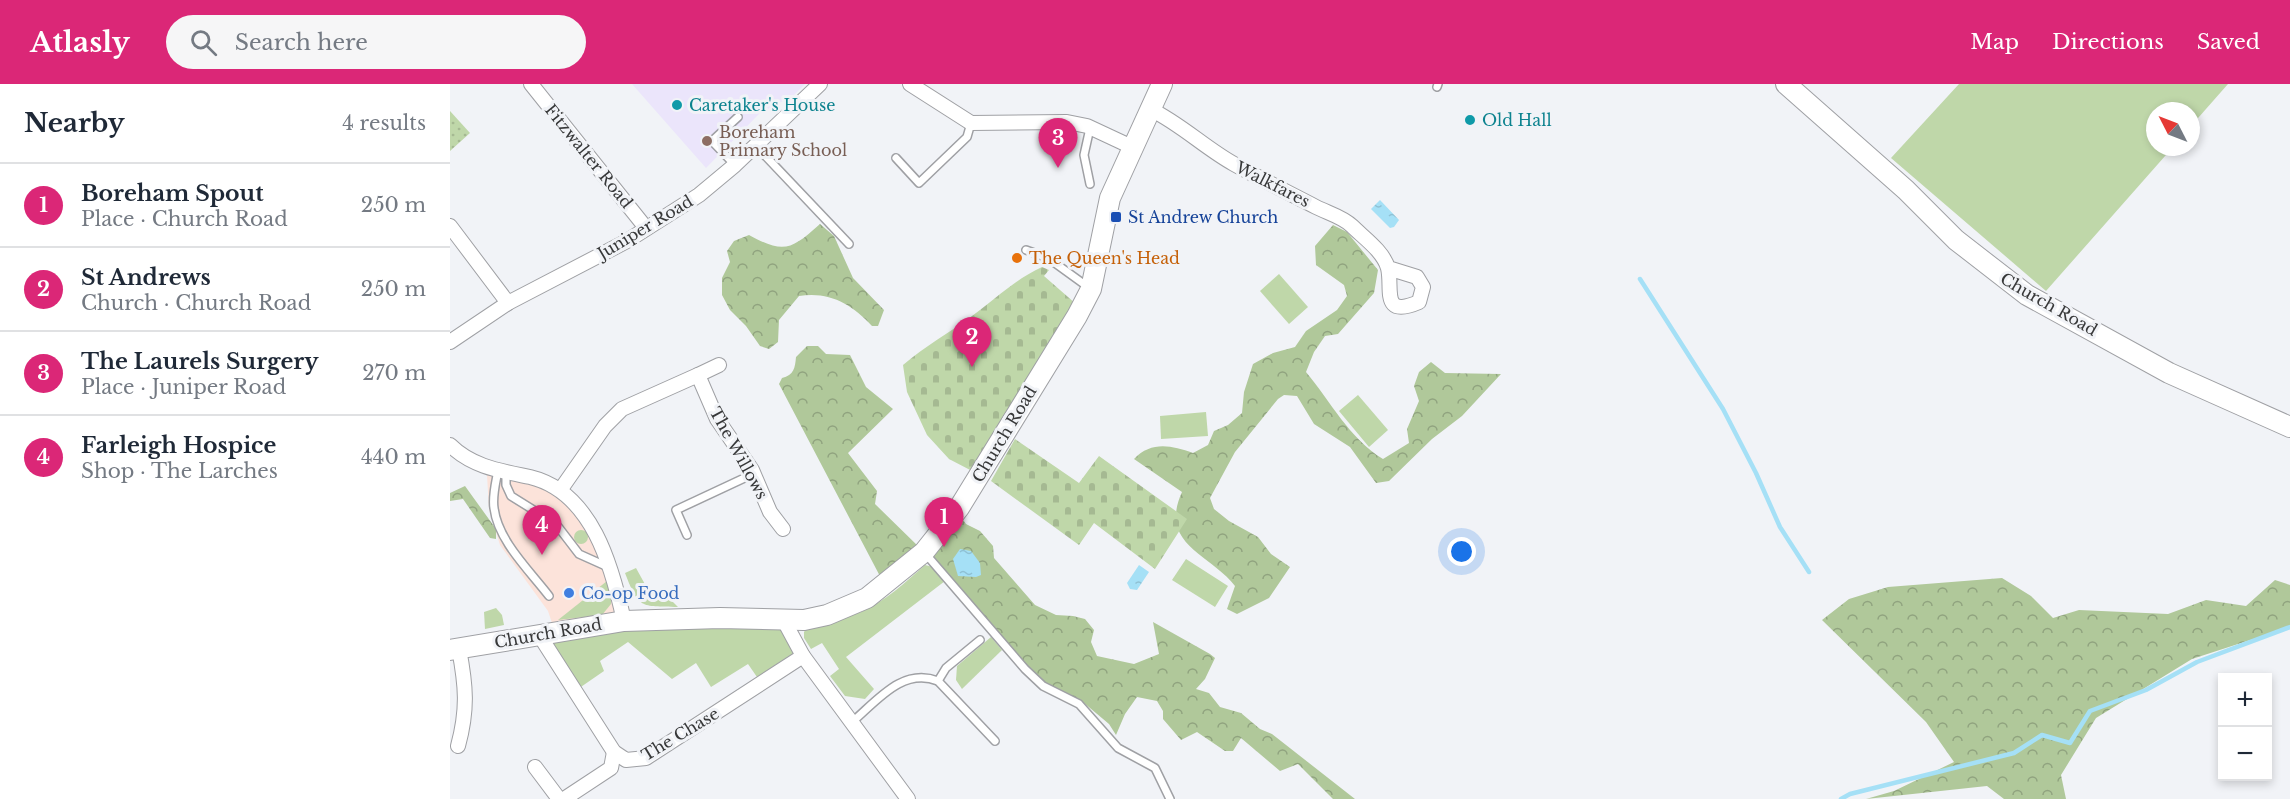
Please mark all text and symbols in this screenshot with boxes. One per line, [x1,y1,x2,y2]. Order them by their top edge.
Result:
search box [166,15,586,69]
text: Atlasly [30,25,130,60]
icon: search [187,26,220,59]
text: Search here [235,29,368,56]
text: Map [1970,29,2019,55]
text: Directions [2052,29,2164,55]
text: Saved [2197,29,2260,55]
place label: Caretaker's House [689,95,835,115]
marker: Caretaker's House [670,98,684,112]
street label: Fitzwalter Road [541,100,637,212]
north arrow [2146,102,2200,156]
text: Nearby [24,107,125,139]
place label: Old Hall [1482,110,1552,130]
text: 4 results [342,111,426,135]
marker: Old Hall [1463,113,1477,127]
pin: 3 [1038,118,1078,168]
place label: Boreham Primary School [719,122,847,160]
marker: Boreham Primary School [700,134,714,148]
street label: Walkfares [1232,156,1313,211]
text: Boreham Spout [81,180,264,207]
street label: Juniper Road [592,191,696,264]
text: 1 [39,193,48,217]
text: 250 m [361,193,426,217]
text: Place · Church Road [81,207,288,231]
place label: St Andrew Church [1128,207,1278,227]
marker: St Andrew Church [1109,210,1123,224]
place label: The Queen's Head [1029,248,1180,268]
marker: The Queen's Head [1010,251,1024,265]
text: St Andrews [81,264,211,291]
street label: Church Road [1997,268,2101,340]
text: 2 [37,277,50,301]
text: 250 m [361,277,426,301]
text: Church · Church Road [81,291,311,315]
pin: 2 [952,318,992,367]
text: The Laurels Surgery [81,348,318,375]
text: 3 [37,361,50,385]
text: 270 m [362,361,426,385]
text: Place · Juniper Road [81,375,286,399]
street label: Church Road [967,382,1041,486]
street label: The Willows [705,403,773,503]
text: Farleigh Hospice [81,432,276,459]
text: 4 [37,445,50,469]
text: 440 m [361,445,426,469]
text: Shop · The Larches [81,459,278,483]
pin: 1 [924,498,964,547]
pin: 4 [522,506,562,555]
your location [1447,537,1476,566]
place label: Co-op Food [581,583,680,603]
marker: Co-op Food [562,586,576,600]
street label: Church Road [493,614,603,652]
map controls [2218,673,2272,781]
button: + [2218,673,2272,727]
street label: The Chase [638,703,722,765]
button: − [2218,727,2272,781]

